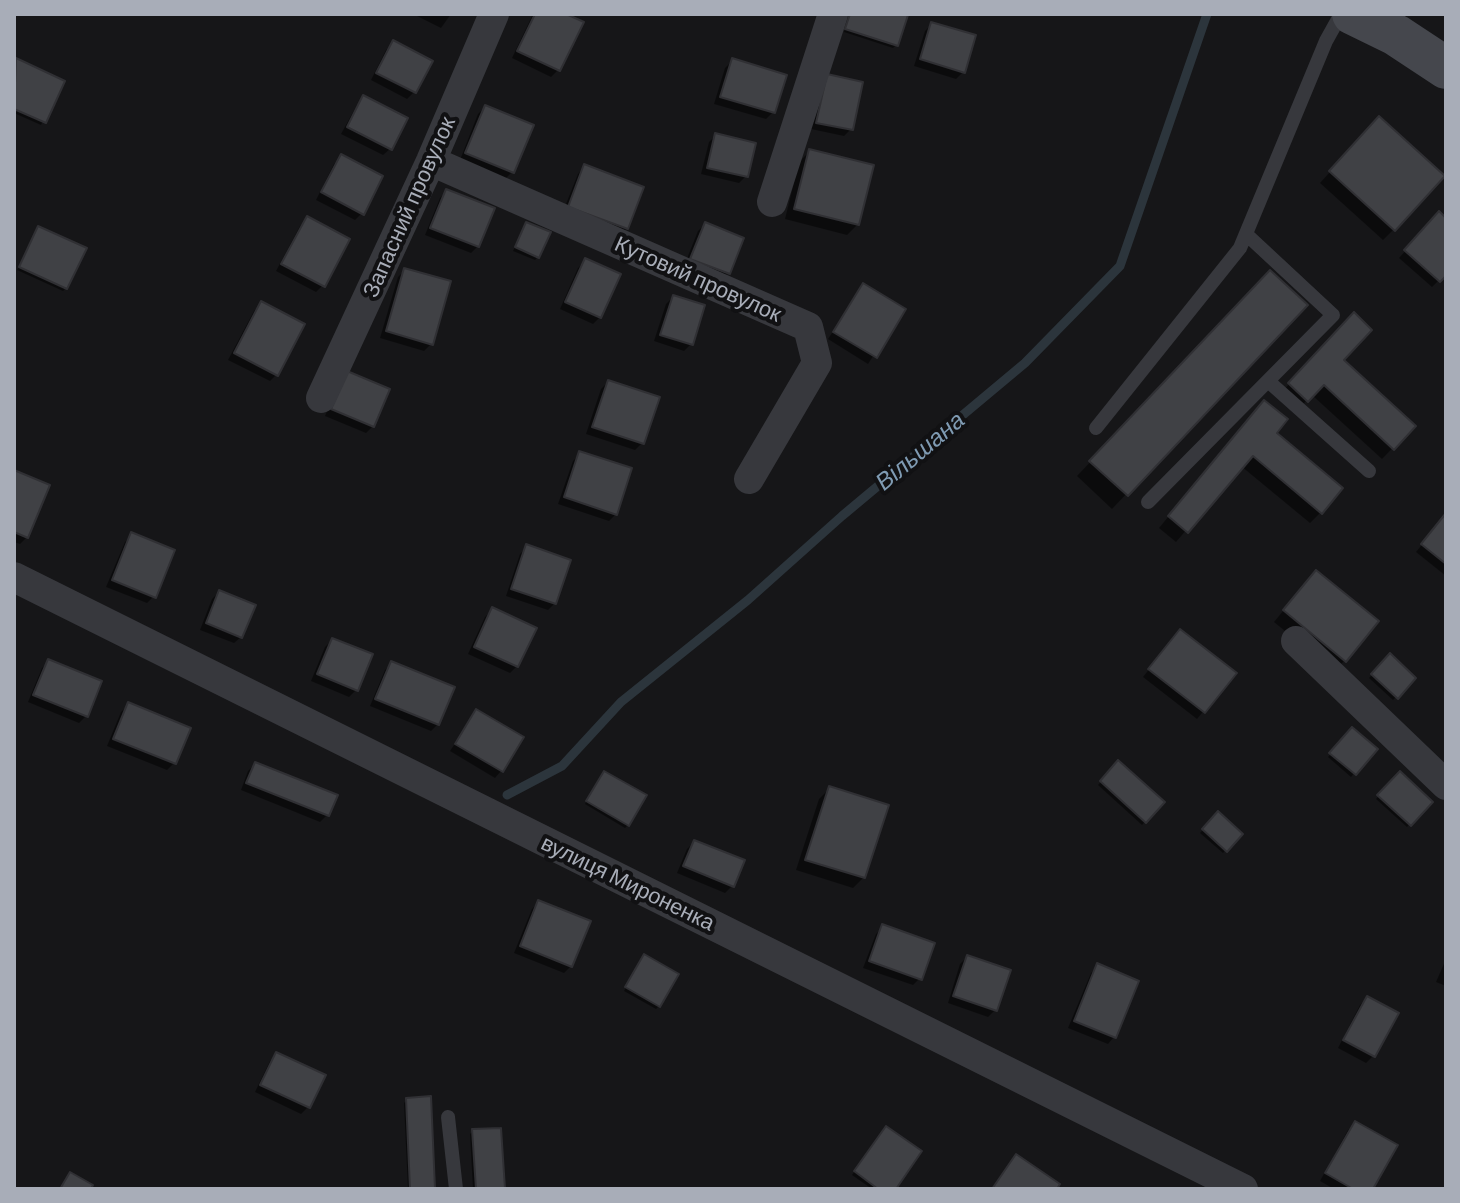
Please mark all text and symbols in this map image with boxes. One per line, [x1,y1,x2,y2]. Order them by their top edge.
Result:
street label: Запасний провулок [357,113,461,301]
street label: Кутовий провулок [611,230,785,328]
water label: Вільшана [870,405,970,497]
street label: вулиця Мироненка [537,830,719,936]

